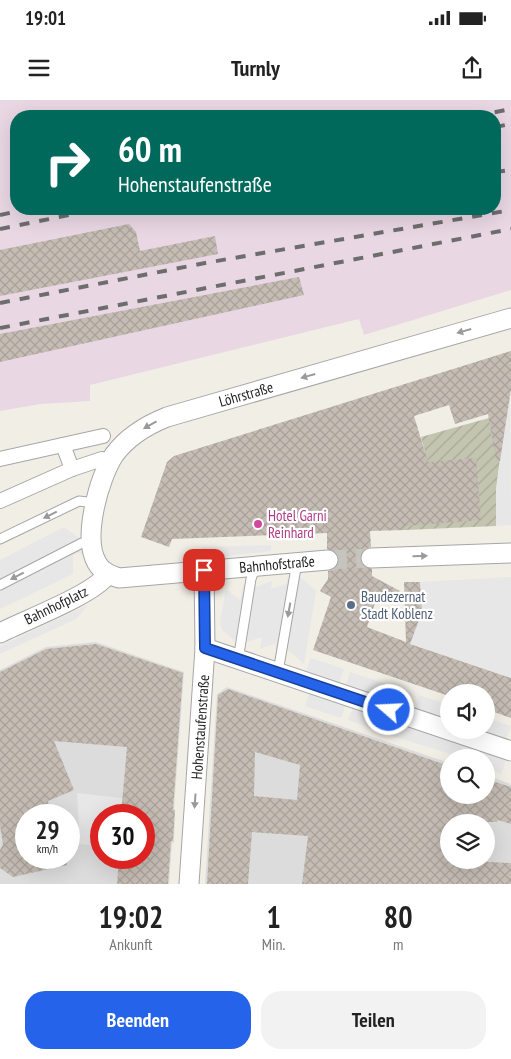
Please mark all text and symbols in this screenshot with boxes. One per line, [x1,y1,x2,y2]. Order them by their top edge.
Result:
text: 19:01 [25,6,66,30]
icon: menu [25,54,53,82]
text: Turnly [231,54,280,82]
icon: share [458,54,486,82]
text: 60 m [118,126,182,172]
icon: right [35,130,100,195]
text: Hohenstaufenstraße [118,170,272,198]
one-way arrow [457,328,472,336]
one-way arrow [300,372,315,380]
street label: Löhrstraße [217,377,275,411]
one-way arrow [142,421,157,429]
place label: Hotel Garni Reinhard [268,506,327,542]
one-way arrow [43,511,57,519]
marker: Hotel Garni Reinhard [252,518,264,530]
pin [183,549,225,591]
street label: Bahnhofstraße [238,551,316,577]
one-way arrow [412,552,428,560]
icon: arrive [190,556,218,584]
one-way arrow [9,572,24,580]
street label: Bahnhofplatz [21,581,91,629]
place label: Baudezernat Stadt Koblenz [361,587,433,623]
marker: Baudezernat Stadt Koblenz [345,599,357,611]
one-way arrow [285,603,293,619]
street label: Hohenstaufenstraße [187,674,213,780]
position arrow [362,683,414,735]
map controls [440,684,495,869]
button: sound [440,684,495,739]
button: search [440,749,495,804]
one-way arrow [191,793,199,809]
speed limit sign: 30 [90,804,155,869]
text: 29 [36,814,59,846]
button: layers [440,814,495,869]
text: km/h [37,841,58,856]
text: 19:02 [98,897,163,936]
text: 1 [266,897,281,936]
text: 80 [384,897,413,936]
text: Ankunft [109,934,152,954]
text: Min. [262,934,285,954]
text: m [393,934,403,954]
button: Beenden [25,991,251,1049]
button: Teilen [261,991,486,1049]

